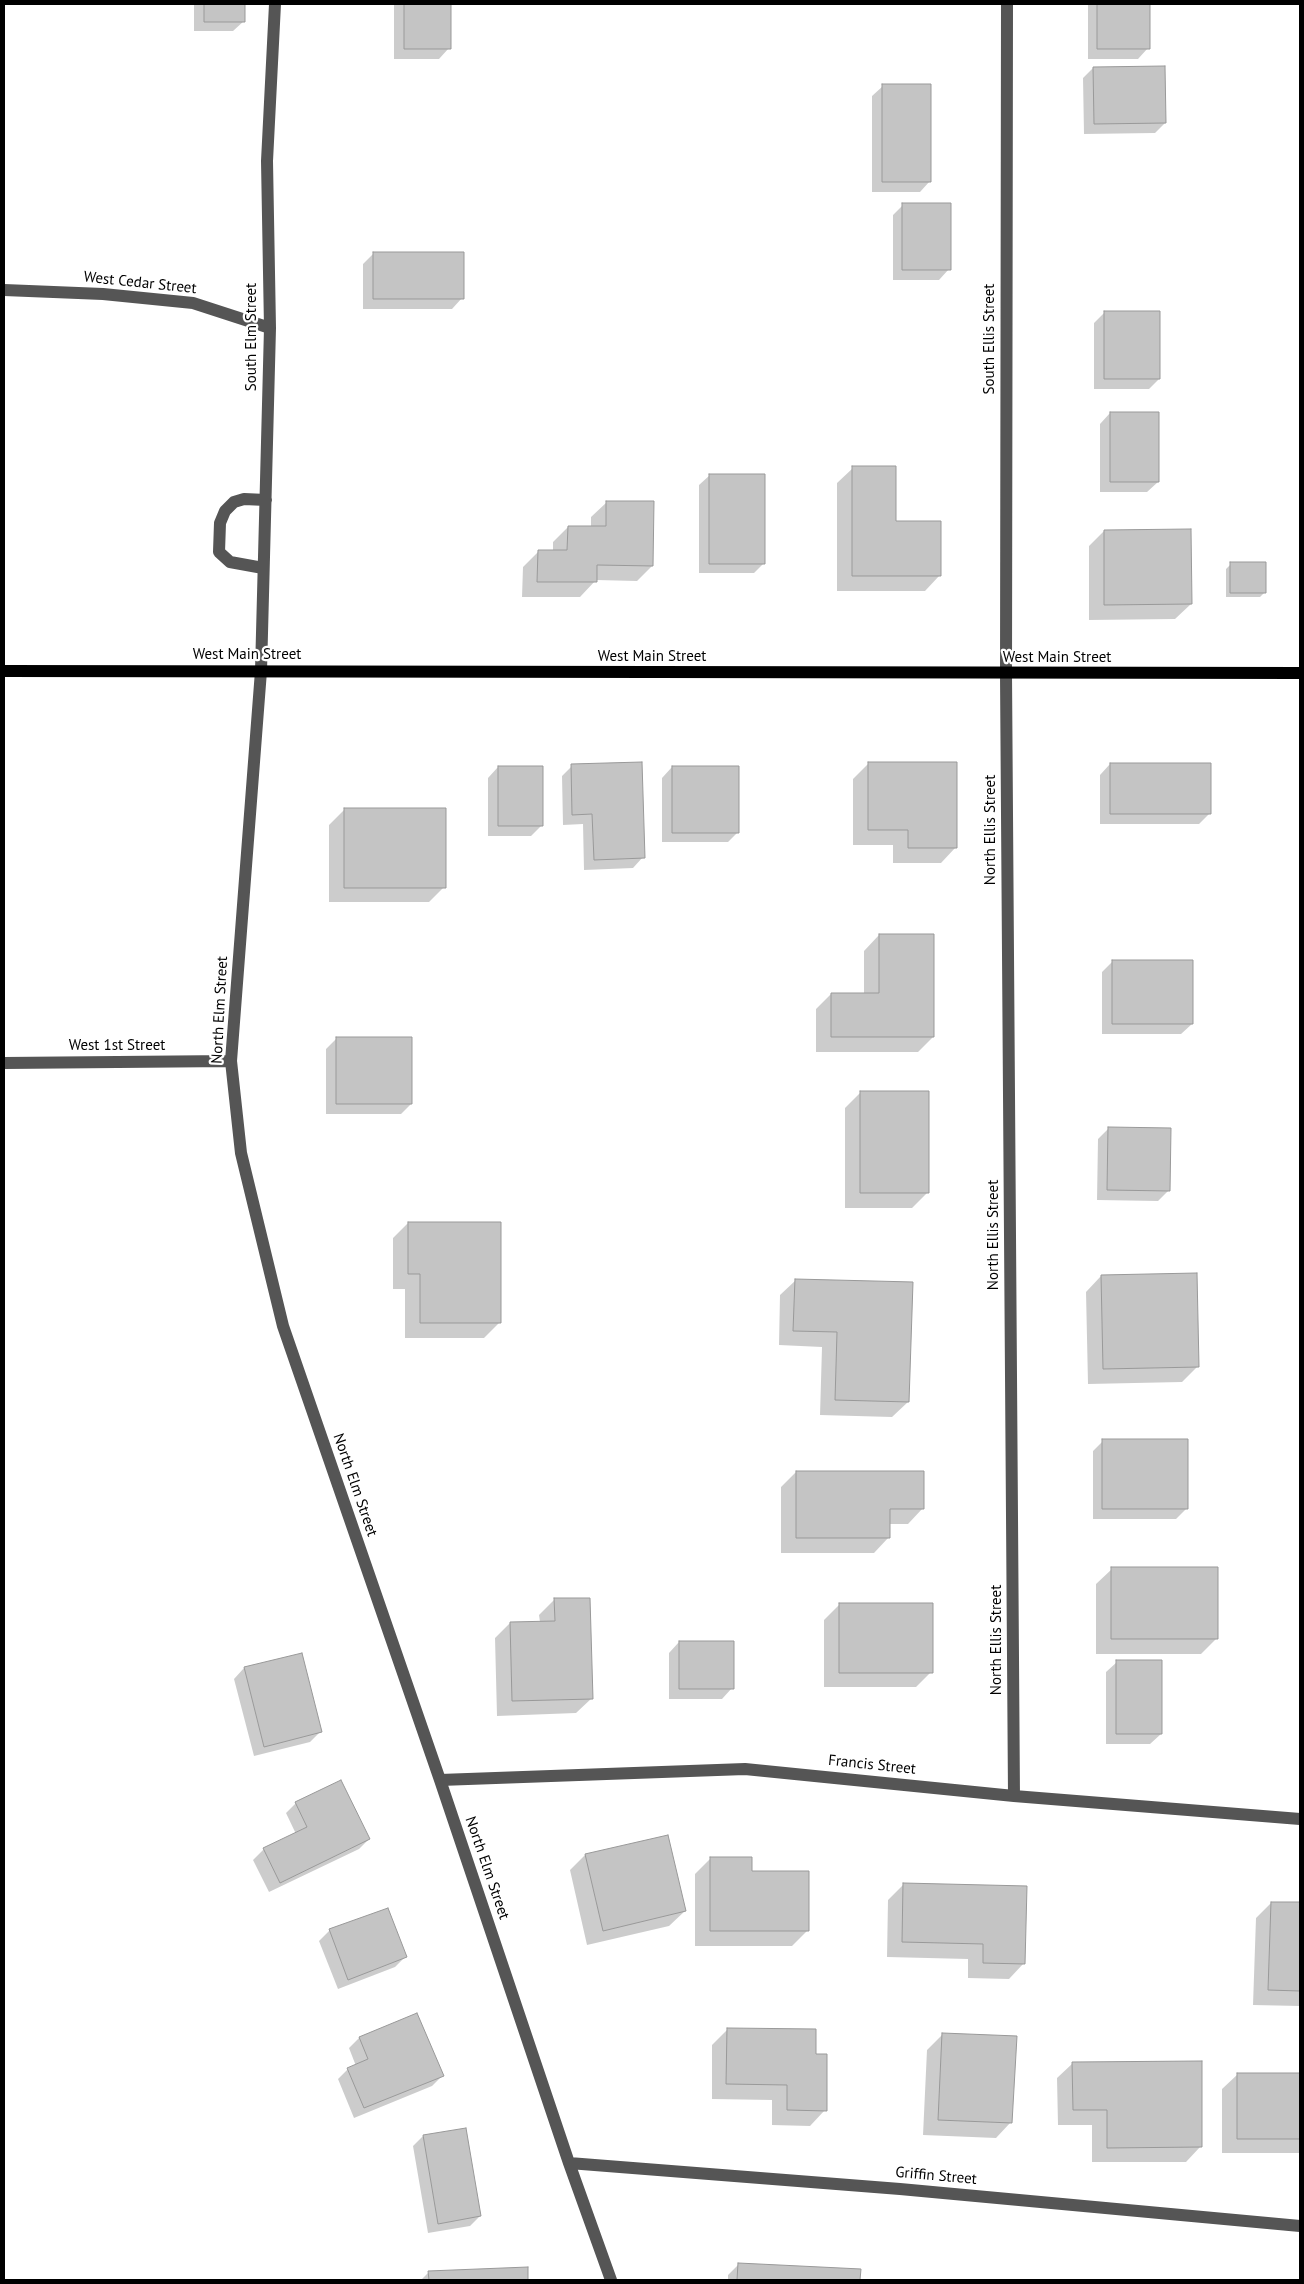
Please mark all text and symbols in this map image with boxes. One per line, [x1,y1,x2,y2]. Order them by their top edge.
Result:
street label: West Cedar Street [83,268,197,298]
street label: South Elm Street [243,283,261,391]
street label: South Ellis Street [981,284,999,394]
street label: West Main Street [193,646,301,664]
street label: West Main Street [598,648,706,666]
street label: West Main Street [1003,649,1111,667]
street label: North Ellis Street [982,775,1000,885]
street label: North Elm Street [208,956,232,1064]
street label: West 1st Street [69,1037,165,1055]
street label: North Ellis Street [985,1180,1003,1290]
street label: North Elm Street [329,1431,381,1539]
street label: North Ellis Street [988,1585,1006,1695]
street label: Francis Street [827,1751,917,1779]
street label: North Elm Street [461,1814,513,1922]
street label: Griffin Street [895,2163,977,2189]

